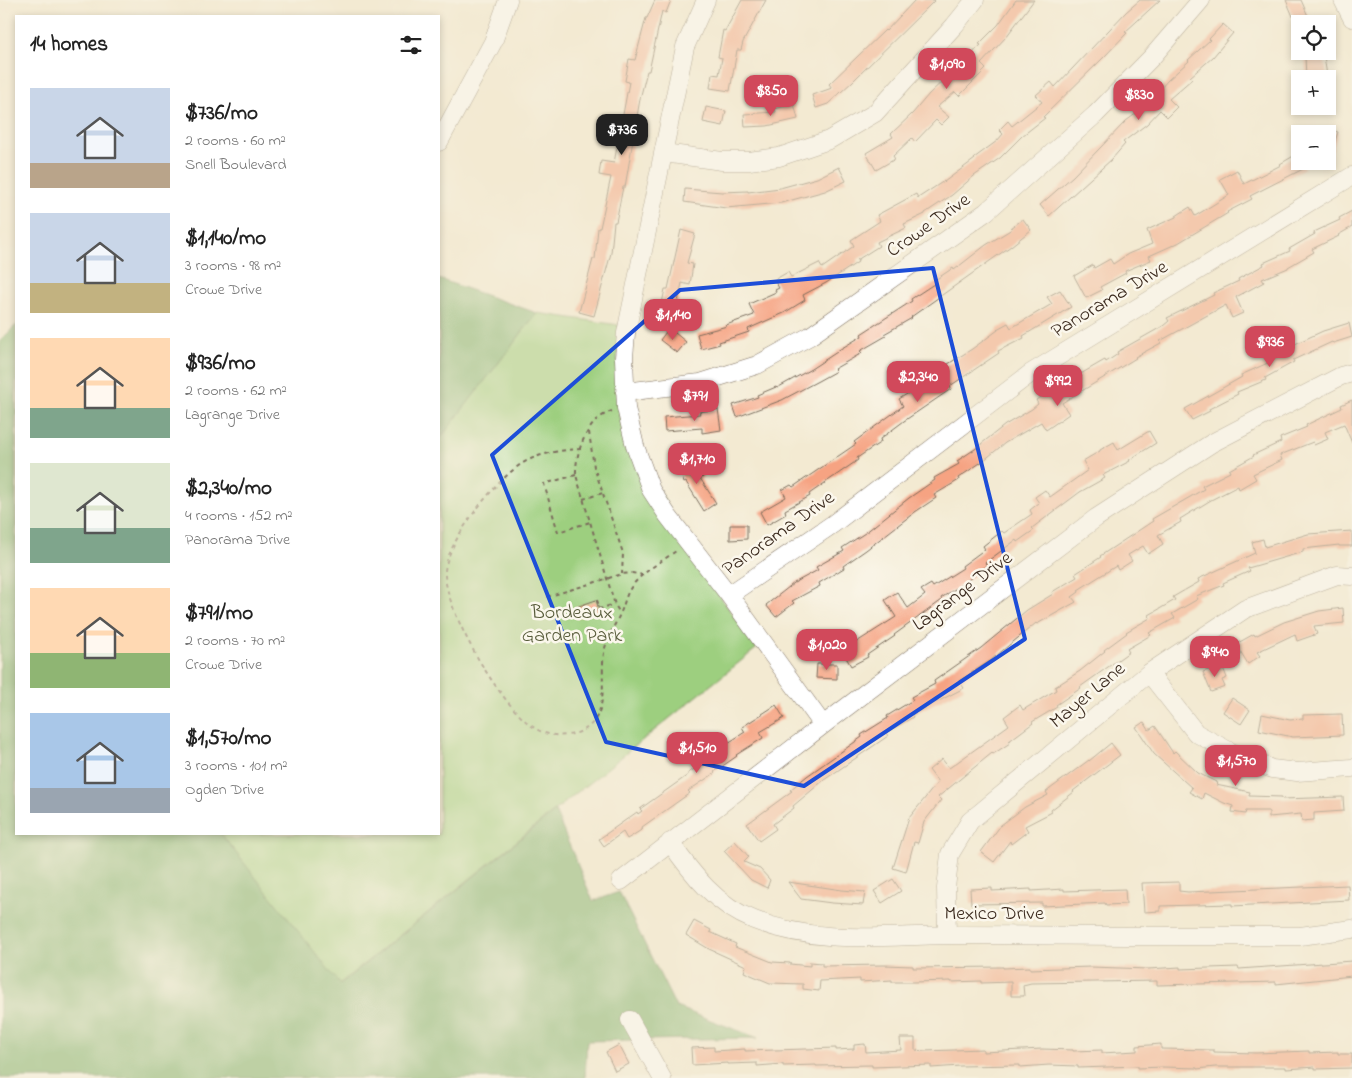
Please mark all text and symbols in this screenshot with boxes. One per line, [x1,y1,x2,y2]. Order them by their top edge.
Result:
map controls [1291,15,1336,170]
button: locate [1291,15,1336,60]
text: 14 homes [30,30,108,60]
icon: filters [397,31,425,59]
pin: $1,090 [906,48,988,90]
text: $1,090 [929,52,965,76]
button: + [1291,70,1336,115]
pin: $850 [741,74,801,117]
pin: $830 [1109,78,1169,121]
text: $850 [755,79,787,103]
text: $830 [1124,83,1154,107]
text: $736/mo [185,99,258,129]
icon: home [70,108,130,168]
pin: $736 [592,114,652,156]
text: $736 [607,118,637,142]
button: − [1291,125,1336,170]
text: 2 rooms · 60 m² [185,129,286,153]
text: Snell Boulevard [185,153,287,177]
street label: Crowe Drive [881,186,977,266]
text: $1,140/mo [185,224,266,254]
icon: home [70,233,130,293]
text: 3 rooms · 98 m² [185,254,281,278]
street label: Panorama Drive [1046,254,1174,346]
text: Crowe Drive [185,278,262,302]
pin: $1,140 [632,298,714,341]
text: $1,140 [655,303,691,327]
pin: $936 [1240,326,1300,368]
text: $936 [1256,330,1284,354]
text: $936/mo [185,349,256,379]
icon: home [70,358,130,418]
pin: $2,340 [877,360,959,403]
pin: $992 [1028,364,1088,407]
text: $2,340 [898,365,938,389]
text: $992 [1044,369,1072,393]
text: 2 rooms · 62 m² [185,379,287,403]
pin: $791 [665,380,725,422]
text: $791 [682,384,708,408]
text: Lagrange Drive [185,403,280,427]
pin: $1,710 [656,442,738,485]
text: $1,710 [679,447,715,471]
text: $2,340/mo [185,474,272,504]
icon: home [70,483,130,543]
street label: Panorama Drive [717,484,841,584]
text: 4 rooms · 152 m² [185,504,293,528]
text: Panorama Drive [185,528,290,552]
street label: Lagrange Drive [907,545,1020,640]
text: $791/mo [185,599,253,629]
park label: Bordeaux Garden Park [522,599,623,651]
icon: home [70,608,130,668]
pin: $1,020 [786,628,868,671]
text: 2 rooms · 70 m² [185,629,285,653]
text: $1,020 [807,633,847,657]
pin: $940 [1185,636,1245,678]
text: $940 [1201,640,1229,664]
text: Crowe Drive [185,653,262,677]
street label: Mayer Lane [1044,656,1132,736]
text: $1,570/mo [185,724,271,754]
pin: $1,510 [656,732,738,774]
icon: home [70,733,130,793]
text: $1,510 [678,736,716,760]
pin: $1,570 [1195,744,1277,787]
text: $1,570 [1216,749,1256,773]
text: 3 rooms · 101 m² [185,754,287,778]
text: Ogden Drive [185,778,264,802]
street label: Mexico Drive [944,900,1044,929]

